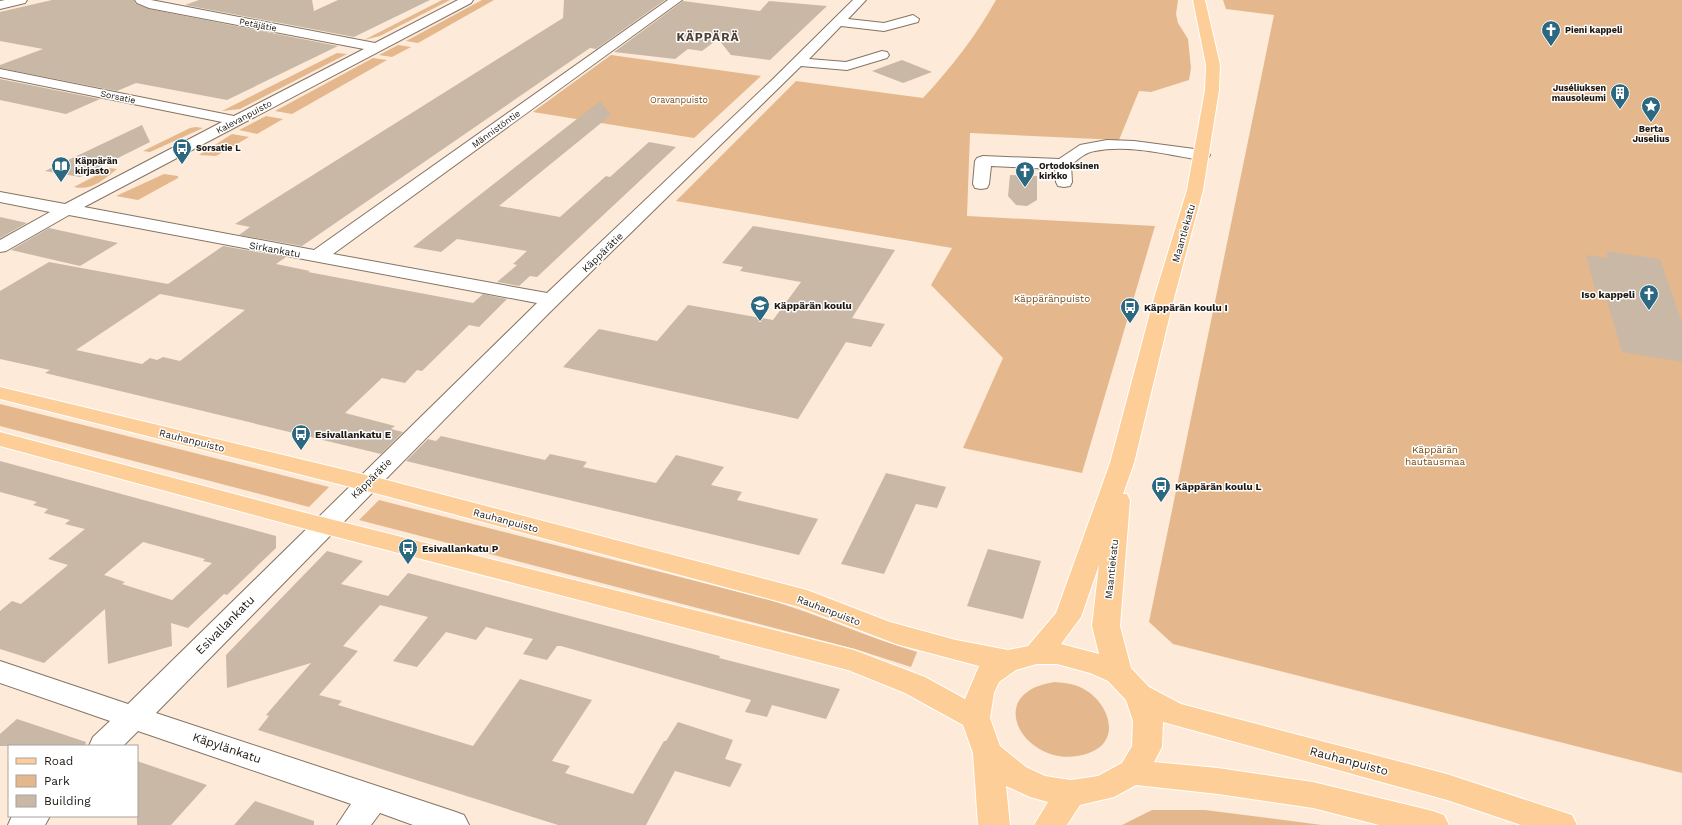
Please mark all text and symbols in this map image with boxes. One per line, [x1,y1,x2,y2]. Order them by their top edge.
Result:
street label: Petäjätie [238,16,278,34]
church icon: Pieni kappeli [1540,19,1562,47]
place label: Pieni kappeli [1565,25,1623,35]
district label: KÄPPÄRÄ [676,30,740,44]
building icon: Juséliuksen mausoleumi [1609,82,1631,110]
place label: Juséliuksen mausoleumi [1552,83,1606,103]
street label: Sorsatie [100,88,136,106]
park label: Oravanpuisto [650,95,708,105]
place icon: Berta Juselius [1640,95,1662,123]
street label: Kalevanpuisto [215,98,273,136]
street label: Männistöntie [470,108,522,150]
place label: Berta Juselius [1632,124,1670,144]
bus stop icon: Sorsatie L [171,137,193,165]
place label: Sorsatie L [196,143,241,153]
library icon: Käppärän kirjasto [50,155,72,183]
place label: Käppärän kirjasto [75,156,118,176]
church icon: Ortodoksinen kirkko [1014,160,1036,188]
place label: Ortodoksinen kirkko [1039,161,1100,181]
street label: Maantiekatu [1170,203,1197,263]
street label: Käppärätie [580,230,625,274]
street label: Sirkankatu [248,240,301,259]
church icon: Iso kappeli [1638,283,1660,311]
place label: Iso kappeli [1581,289,1635,300]
park label: Käppäränpuisto [1014,293,1090,304]
school or university icon: Käppärän koulu [749,294,771,322]
bus stop icon: Käppärän koulu I [1119,296,1141,324]
place label: Käppärän koulu [774,300,852,311]
place label: Käppärän koulu I [1144,302,1228,313]
bus stop icon: Esivallankatu E [290,423,312,451]
street label: Rauhanpuisto [158,427,226,454]
place label: Esivallankatu E [315,429,391,440]
park label: Käppärän hautausmaa [1405,444,1465,467]
street label: Käppärätie [349,456,394,501]
bus stop icon: Käppärän koulu L [1150,475,1172,503]
place label: Käppärän koulu L [1175,481,1262,492]
street label: Rauhanpuisto [472,506,540,534]
bus stop icon: Esivallankatu P [397,537,419,565]
street label: Maantiekatu [1103,539,1120,599]
place label: Esivallankatu P [422,543,499,554]
street label: Esivallankatu [193,593,257,657]
street label: Rauhanpuisto [796,593,862,628]
street label: Käpylänkatu [191,730,263,766]
street label: Rauhanpuisto [1308,744,1390,778]
legend [8,745,138,817]
text: Road [44,754,73,768]
text: Park [44,774,70,788]
text: Building [44,794,91,808]

